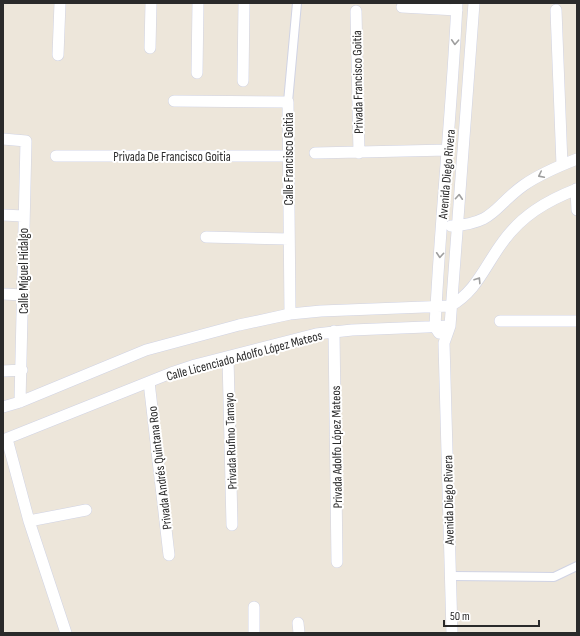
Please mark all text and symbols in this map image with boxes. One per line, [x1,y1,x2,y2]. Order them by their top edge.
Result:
street label: Privada Francisco Goitia [349,30,367,134]
one-way arrow [451,39,459,45]
street label: Calle Francisco Goitia [281,113,297,205]
street label: Avenida Diego Rivera [435,129,459,221]
street label: Privada De Francisco Goitia [113,149,231,165]
one-way arrow [538,170,546,178]
one-way arrow [455,194,464,200]
street label: Calle Miguel Hidalgo [16,228,32,314]
one-way arrow [435,252,444,258]
one-way arrow [473,277,481,284]
street label: Calle Licenciado Adolfo López Mateos [165,327,324,384]
street label: Privada Adolfo López Mateos [328,385,346,509]
street label: Privada Rufino Tamayo [221,392,241,490]
street label: Privada Andrés Quintana Roo [144,405,176,531]
street label: Avenida Diego Rivera [440,455,458,546]
scale bar [444,602,539,628]
text: 50 m [450,609,470,624]

